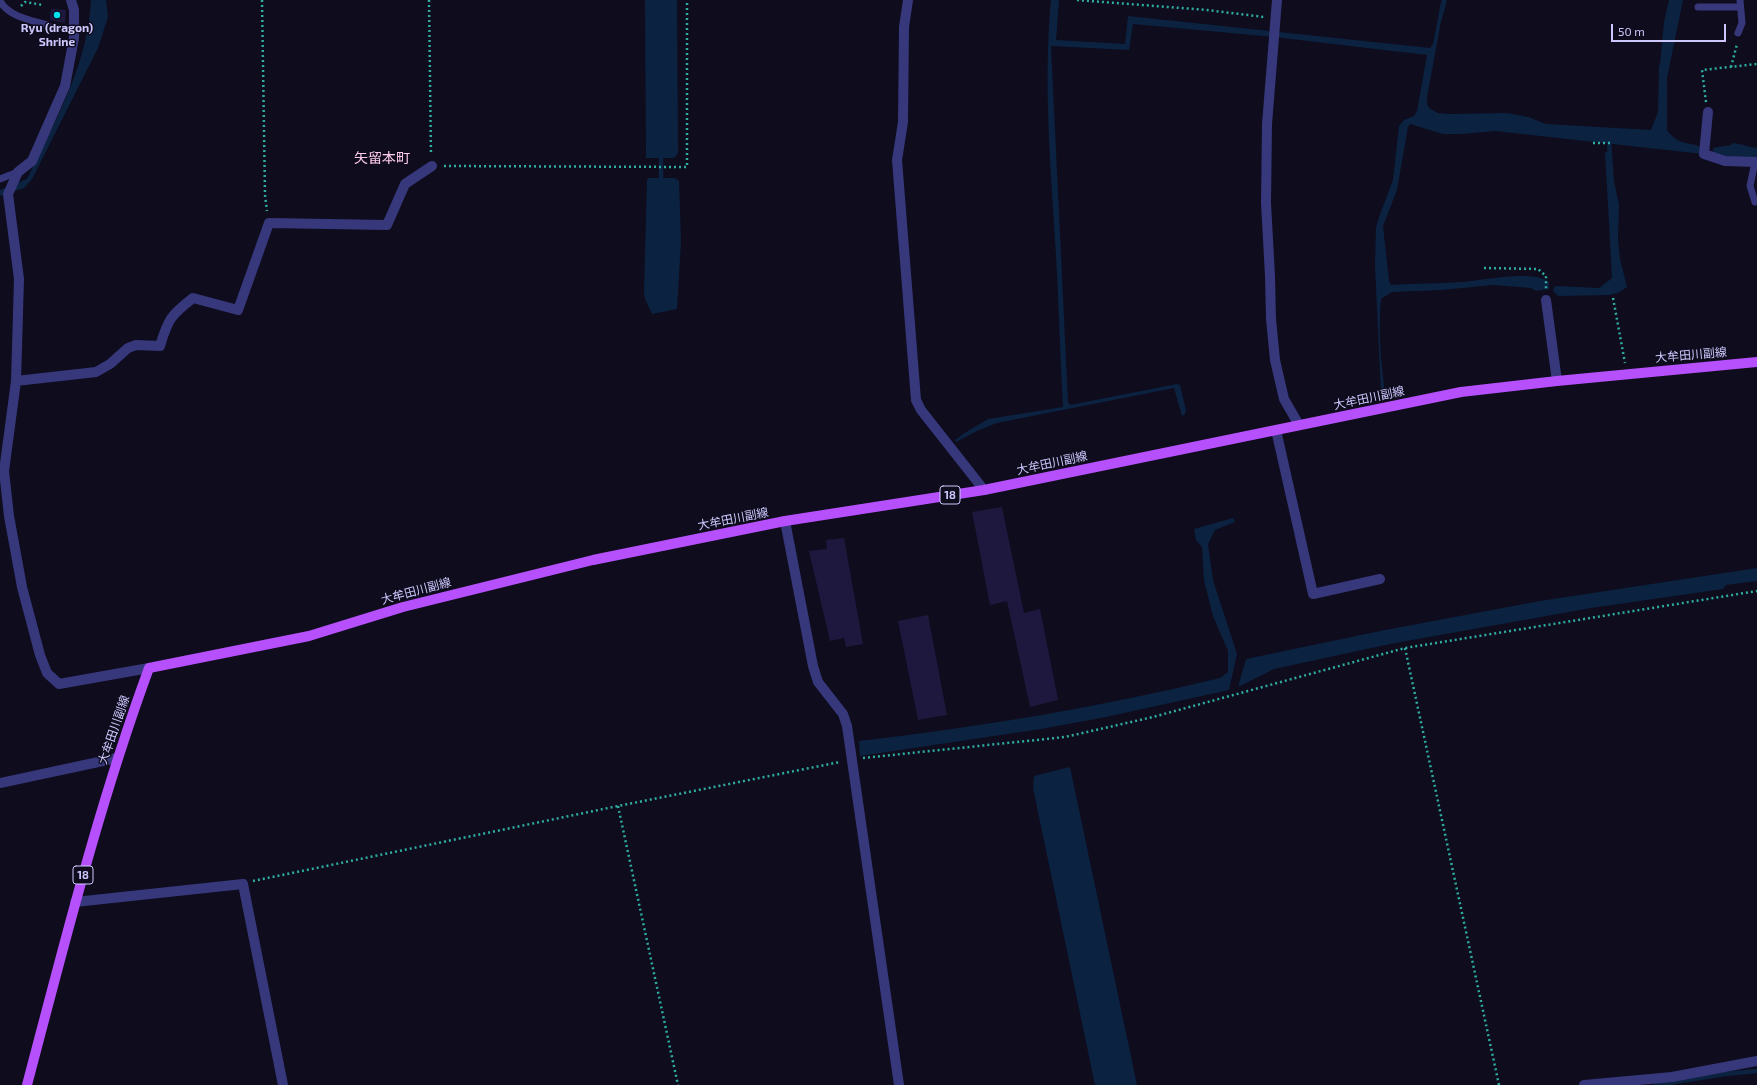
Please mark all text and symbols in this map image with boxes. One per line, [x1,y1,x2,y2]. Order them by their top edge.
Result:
marker: Ryu (dragon) Shrine [52,10,62,20]
scale bar [1613,16,1728,42]
place label: Ryu (dragon) Shrine [21,21,93,49]
text: 50 m [1618,24,1645,38]
district label: 矢留本町 [354,150,410,166]
street label: 大牟田川副線 [1655,345,1727,365]
street label: 大牟田川副線 [1332,383,1406,413]
street label: 大牟田川副線 [1015,448,1089,478]
road number: 18 [940,486,960,504]
street label: 大牟田川副線 [696,505,770,533]
street label: 大牟田川副線 [379,575,453,607]
street label: 大牟田川副線 [95,694,133,766]
road number: 18 [73,866,93,884]

